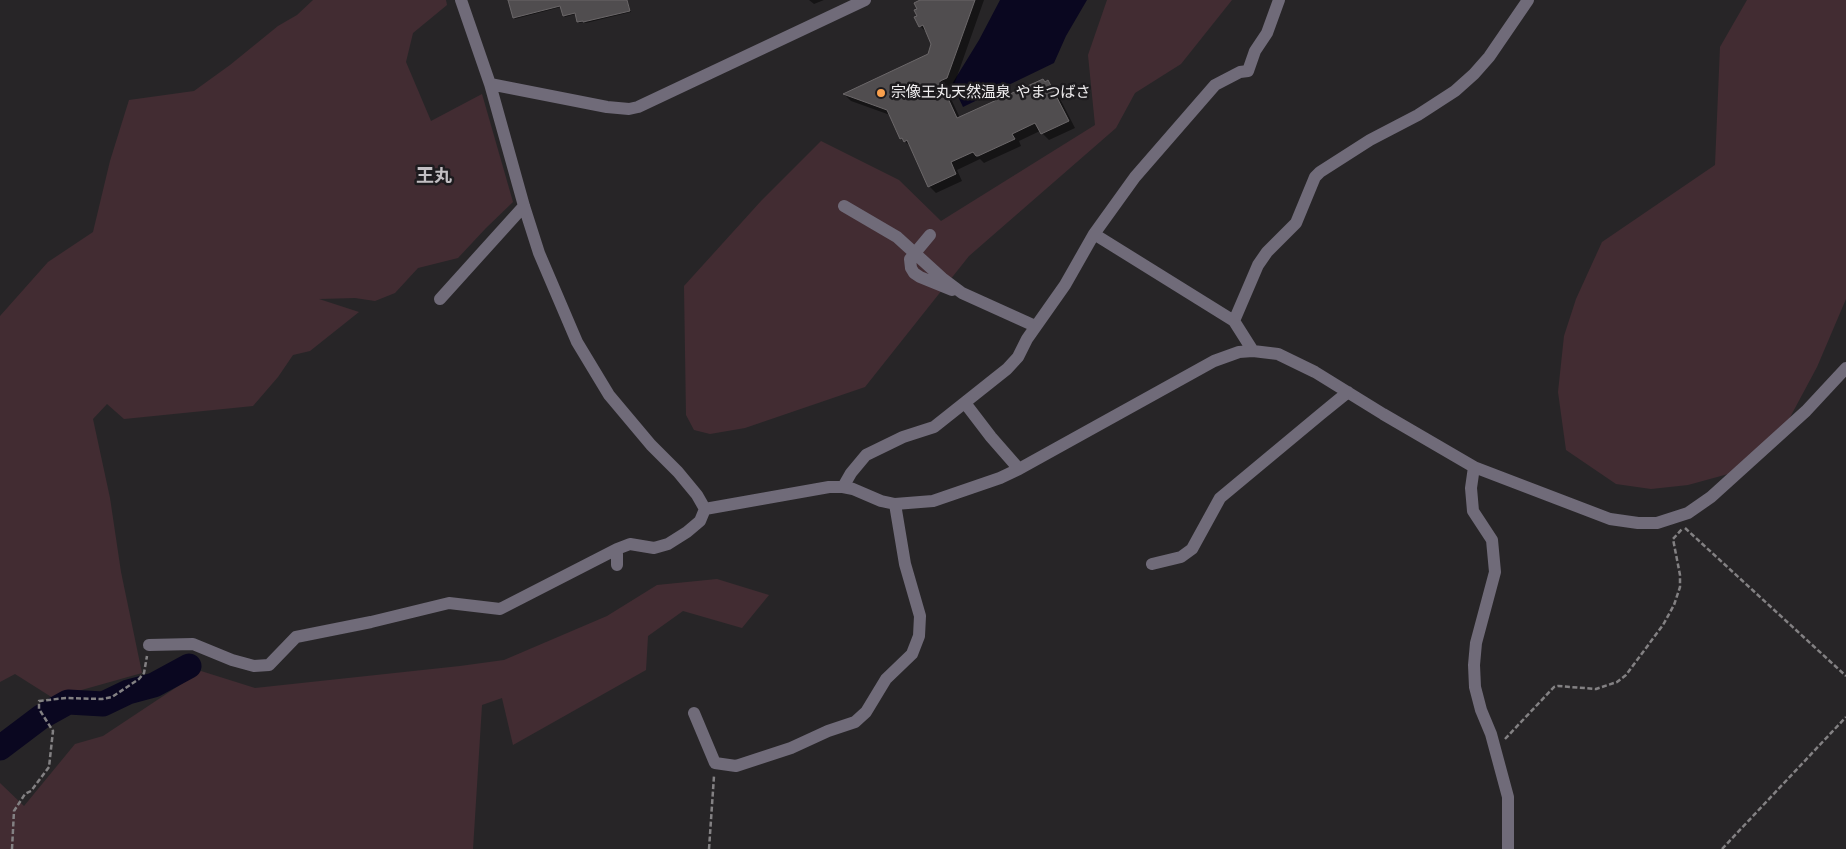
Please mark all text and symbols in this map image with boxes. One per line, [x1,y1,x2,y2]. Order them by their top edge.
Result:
place label: 宗像王丸天然温泉 やまつばさ [891,84,1090,102]
marker: 宗像王丸天然温泉 やまつばさ [875,87,887,99]
district label: 王丸 [416,167,452,189]

